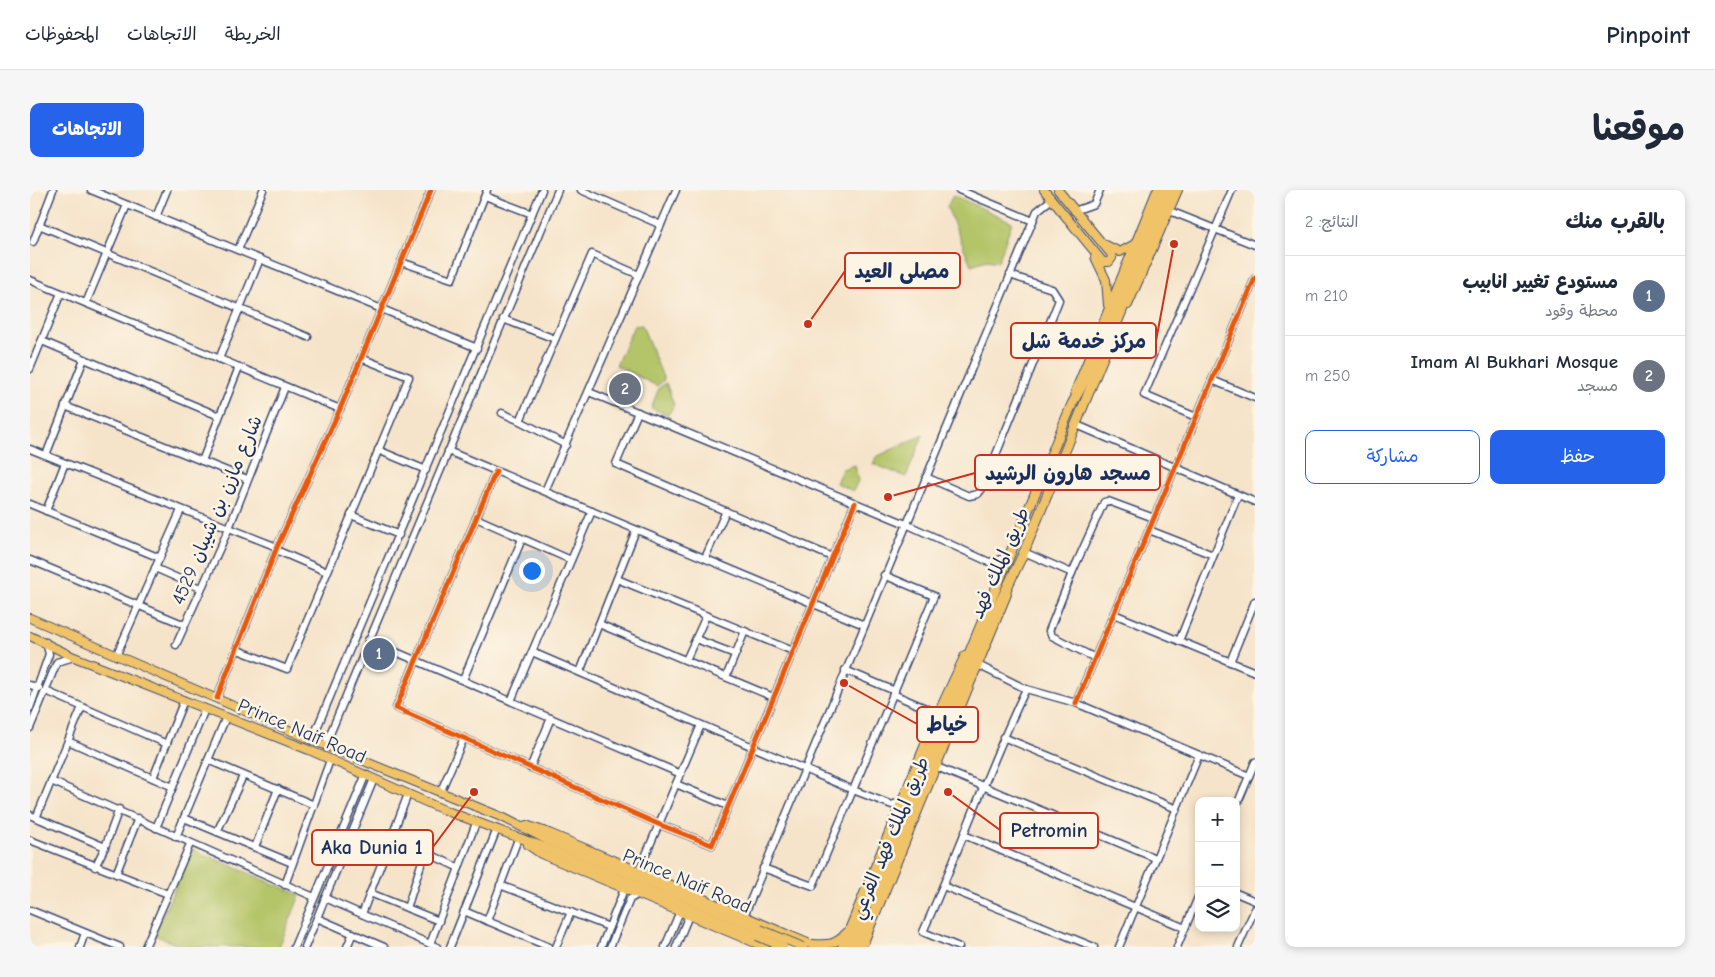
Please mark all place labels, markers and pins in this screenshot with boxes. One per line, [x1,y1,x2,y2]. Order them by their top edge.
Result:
callout: مصلى العيد [845,253,960,288]
callout: مركز خدمة شل [1011,323,1156,358]
pin: 2 [609,370,641,408]
callout: مسجد هارون الرشيد [975,455,1160,490]
pin: 1 [363,635,395,673]
callout: خياط [917,707,978,742]
callout: Petromin [1000,813,1098,848]
callout: Aka Dunia 1 [312,830,433,865]

